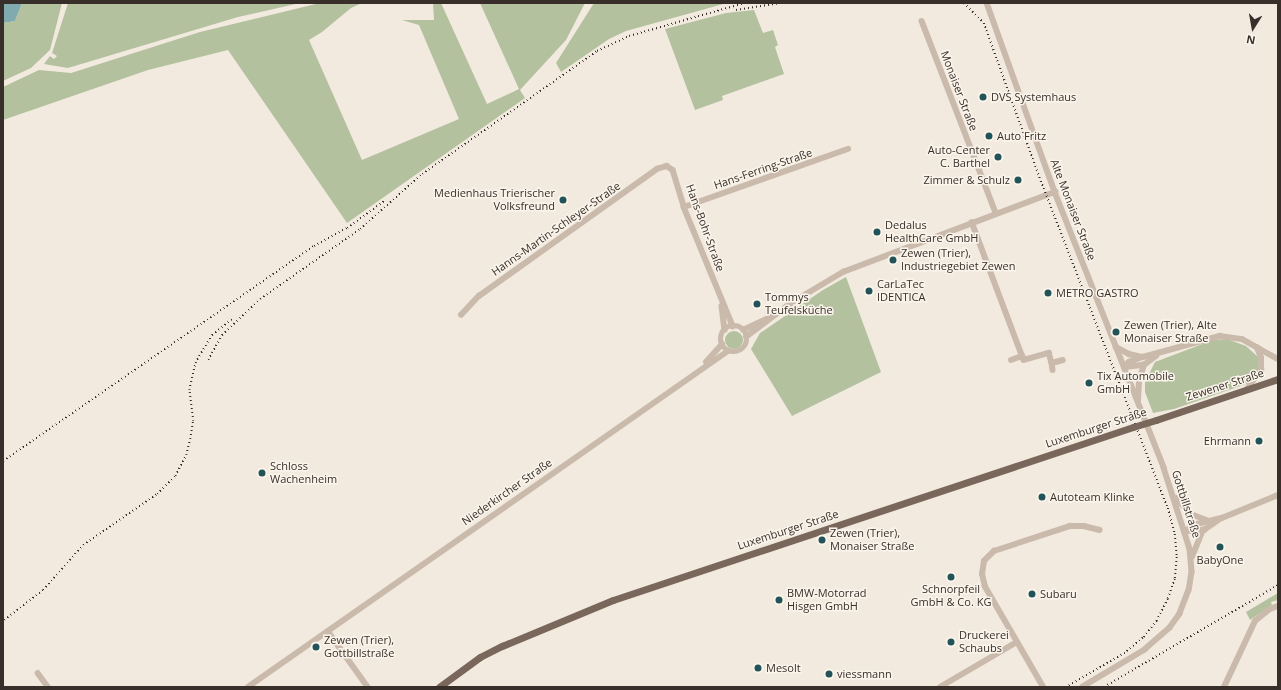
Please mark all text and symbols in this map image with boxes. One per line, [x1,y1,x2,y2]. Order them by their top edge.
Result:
north arrow [1233,8,1273,48]
text: N [1245,32,1256,48]
street label: Monaiser Straße [938,49,980,133]
place label: DVS Systemhaus [991,90,1076,104]
marker: DVS Systemhaus [978,92,988,102]
place label: Auto Fritz [997,129,1046,143]
marker: Auto Fritz [984,131,994,141]
place label: Auto-Center C. Barthel [928,144,990,170]
street label: Hans-Ferring-Straße [712,146,814,192]
marker: Auto-Center C. Barthel [993,152,1003,162]
street label: Alte Monaiser Straße [1048,158,1098,262]
place label: Zimmer & Schulz [923,173,1010,187]
marker: Zimmer & Schulz [1013,175,1023,185]
street label: Hanns-Martin-Schleyer-Straße [489,179,623,279]
street label: Hans-Bohr-Straße [683,183,727,273]
place label: Medienhaus Trierischer Volksfreund [434,187,555,213]
marker: Medienhaus Trierischer Volksfreund [558,195,568,205]
place label: Dedalus HealthCare GmbH [885,219,978,245]
marker: Dedalus HealthCare GmbH [872,227,882,237]
place label: Zewen (Trier), Industriegebiet Zewen [901,247,1015,273]
marker: Zewen (Trier), Industriegebiet Zewen [888,255,898,265]
place label: CarLaTec IDENTICA [877,278,925,304]
marker: CarLaTec IDENTICA [864,286,874,296]
place label: METRO GASTRO [1056,286,1139,300]
marker: METRO GASTRO [1043,288,1053,298]
place label: Tommys Teufelsküche [765,291,833,317]
marker: Tommys Teufelsküche [752,299,762,309]
place label: Zewen (Trier), Alte Monaiser Straße [1124,319,1217,345]
marker: Zewen (Trier), Alte Monaiser Straße [1111,327,1121,337]
street label: Zewener Straße [1184,366,1266,404]
place label: Tix Automobile GmbH [1097,370,1174,396]
marker: Tix Automobile GmbH [1084,378,1094,388]
street label: Luxemburger Straße [1044,405,1148,451]
place label: Ehrmann [1204,434,1251,448]
marker: Ehrmann [1254,436,1264,446]
street label: Niederkircher Straße [459,456,555,528]
place label: Schloss Wachenheim [270,460,337,486]
marker: Schloss Wachenheim [257,468,267,478]
street label: Gottbillstraße [1169,469,1203,539]
place label: Autoteam Klinke [1050,490,1134,504]
marker: Autoteam Klinke [1037,492,1047,502]
street label: Luxemburger Straße [736,507,840,553]
place label: Zewen (Trier), Monaiser Straße [830,527,915,553]
marker: Zewen (Trier), Monaiser Straße [817,535,827,545]
marker: BabyOne [1215,542,1225,552]
place label: BabyOne [1197,553,1243,567]
marker: Schnorpfeil GmbH & Co. KG [946,572,956,582]
place label: Schnorpfeil GmbH & Co. KG [911,583,991,609]
place label: BMW-Motorrad Hisgen GmbH [787,587,867,613]
place label: Subaru [1040,587,1077,601]
marker: Subaru [1027,589,1037,599]
marker: BMW-Motorrad Hisgen GmbH [774,595,784,605]
place label: Druckerei Schaubs [959,629,1009,655]
place label: Zewen (Trier), Gottbillstraße [324,634,394,660]
marker: Druckerei Schaubs [946,637,956,647]
marker: Zewen (Trier), Gottbillstraße [311,642,321,652]
place label: Mesolt [766,661,801,675]
marker: Mesolt [753,663,763,673]
place label: viessmann [837,667,892,681]
marker: viessmann [824,669,834,679]

